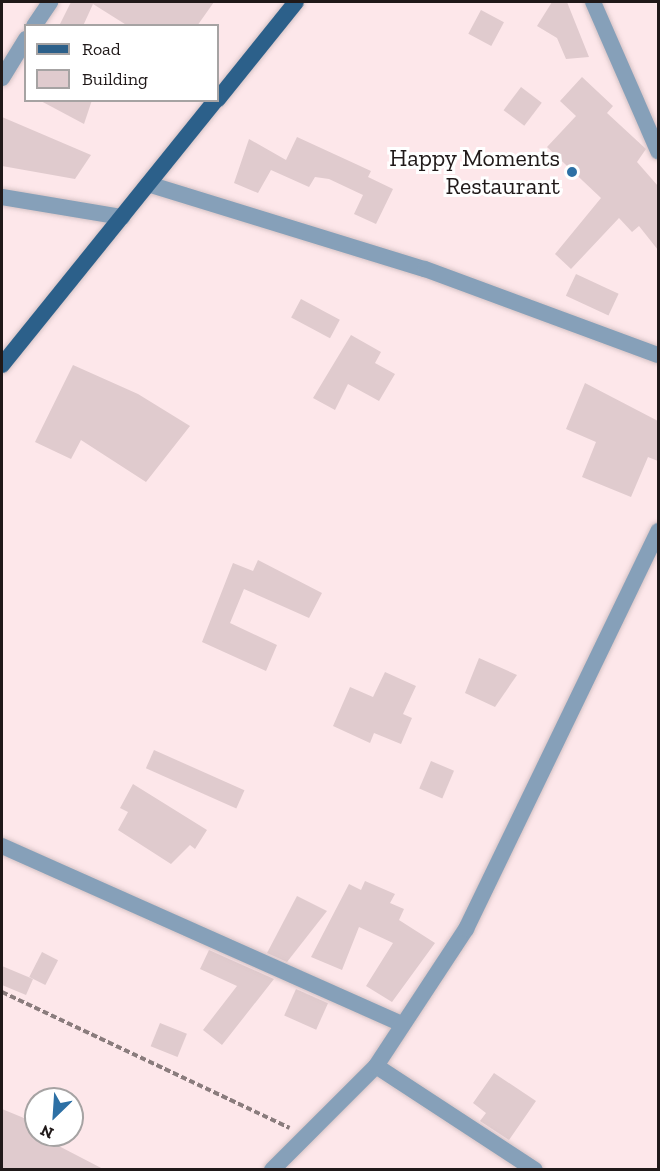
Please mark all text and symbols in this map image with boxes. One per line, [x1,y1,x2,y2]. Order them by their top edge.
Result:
legend [24,24,219,102]
text: Road [82,38,121,60]
text: Building [82,68,148,90]
place label: Happy Moments Restaurant [389,144,560,200]
marker: Happy Moments Restaurant [565,165,579,179]
north arrow [24,1087,84,1147]
text: N [38,1121,57,1143]

